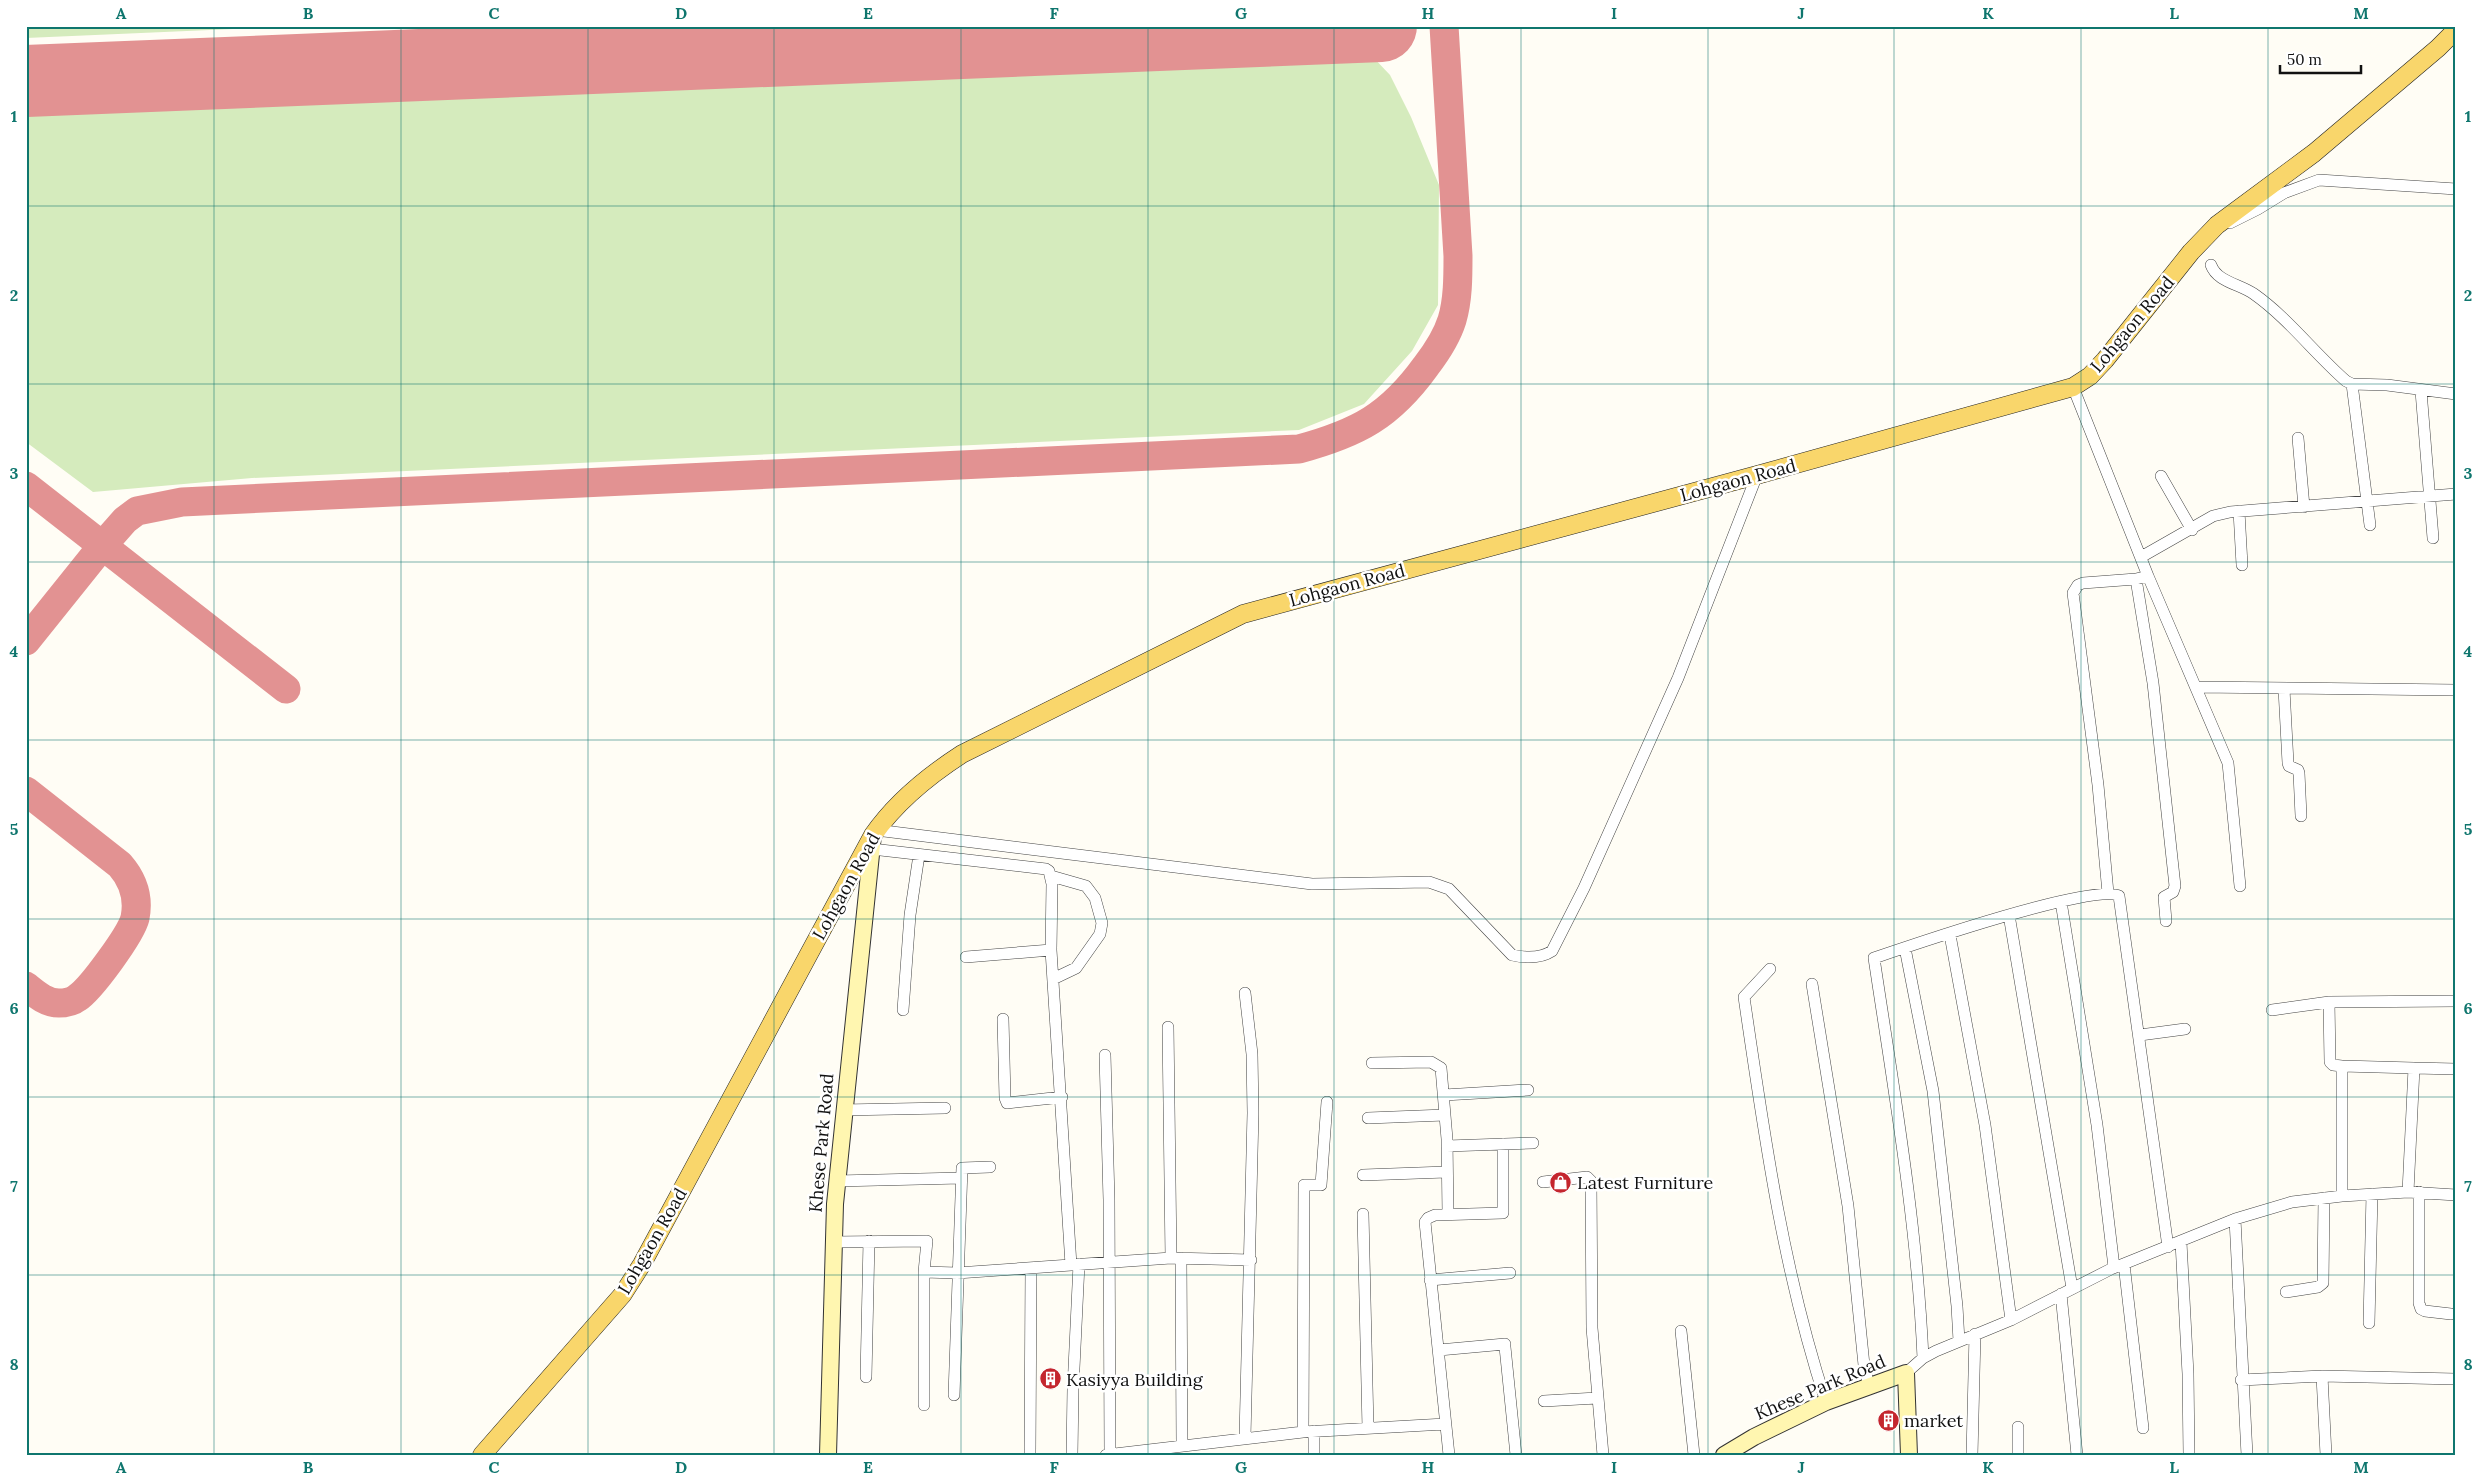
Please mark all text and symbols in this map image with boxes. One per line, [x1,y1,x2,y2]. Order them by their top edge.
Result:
text: A [116,3,127,23]
text: B [303,3,314,23]
text: C [488,3,500,23]
text: D [675,3,687,23]
text: E [863,3,873,23]
text: F [1049,3,1059,23]
text: G [1235,3,1247,23]
text: H [1422,3,1435,23]
text: I [1611,3,1617,23]
text: J [1797,3,1805,23]
text: K [1982,3,1994,23]
text: L [2169,3,2179,23]
text: M [2353,3,2369,23]
scale bar [2280,42,2361,74]
text: 50 m [2287,50,2322,69]
text: 1 [11,106,17,126]
text: 1 [2465,106,2471,126]
street label: Lohgaon Road [2085,271,2179,377]
text: 2 [10,285,18,305]
text: 2 [2464,285,2472,305]
street label: Lohgaon Road [1678,453,1799,506]
text: 3 [10,463,19,483]
text: 3 [2464,463,2473,483]
street label: Lohgaon Road [1287,558,1408,611]
text: 4 [10,641,19,661]
text: 4 [2464,641,2473,661]
text: 5 [10,819,19,839]
text: 5 [2464,819,2473,839]
street label: Lohgaon Road [807,828,885,944]
text: 6 [9,998,19,1018]
text: 6 [2463,998,2473,1018]
street label: Khese Park Road [803,1072,839,1214]
shop icon: Latest Furniture [1549,1170,1573,1194]
place label: Latest Furniture [1577,1171,1714,1194]
text: 7 [10,1176,18,1196]
text: 7 [2464,1176,2472,1196]
street label: Lohgaon Road [612,1184,692,1298]
street label: Khese Park Road [1751,1349,1889,1425]
text: 8 [9,1354,19,1374]
text: 8 [2463,1354,2473,1374]
building icon: Kasiyya Building [1038,1367,1062,1391]
place label: Kasiyya Building [1066,1368,1204,1391]
building icon: market [1876,1408,1900,1432]
place label: market [1904,1409,1963,1432]
text: A [116,1457,127,1477]
text: B [303,1457,314,1477]
text: C [488,1457,500,1477]
text: D [675,1457,687,1477]
text: E [863,1457,873,1477]
text: F [1049,1457,1059,1477]
text: G [1235,1457,1247,1477]
text: H [1422,1457,1435,1477]
text: I [1611,1457,1617,1477]
text: J [1797,1457,1805,1477]
text: K [1982,1457,1994,1477]
text: L [2169,1457,2179,1477]
text: M [2353,1457,2369,1477]

